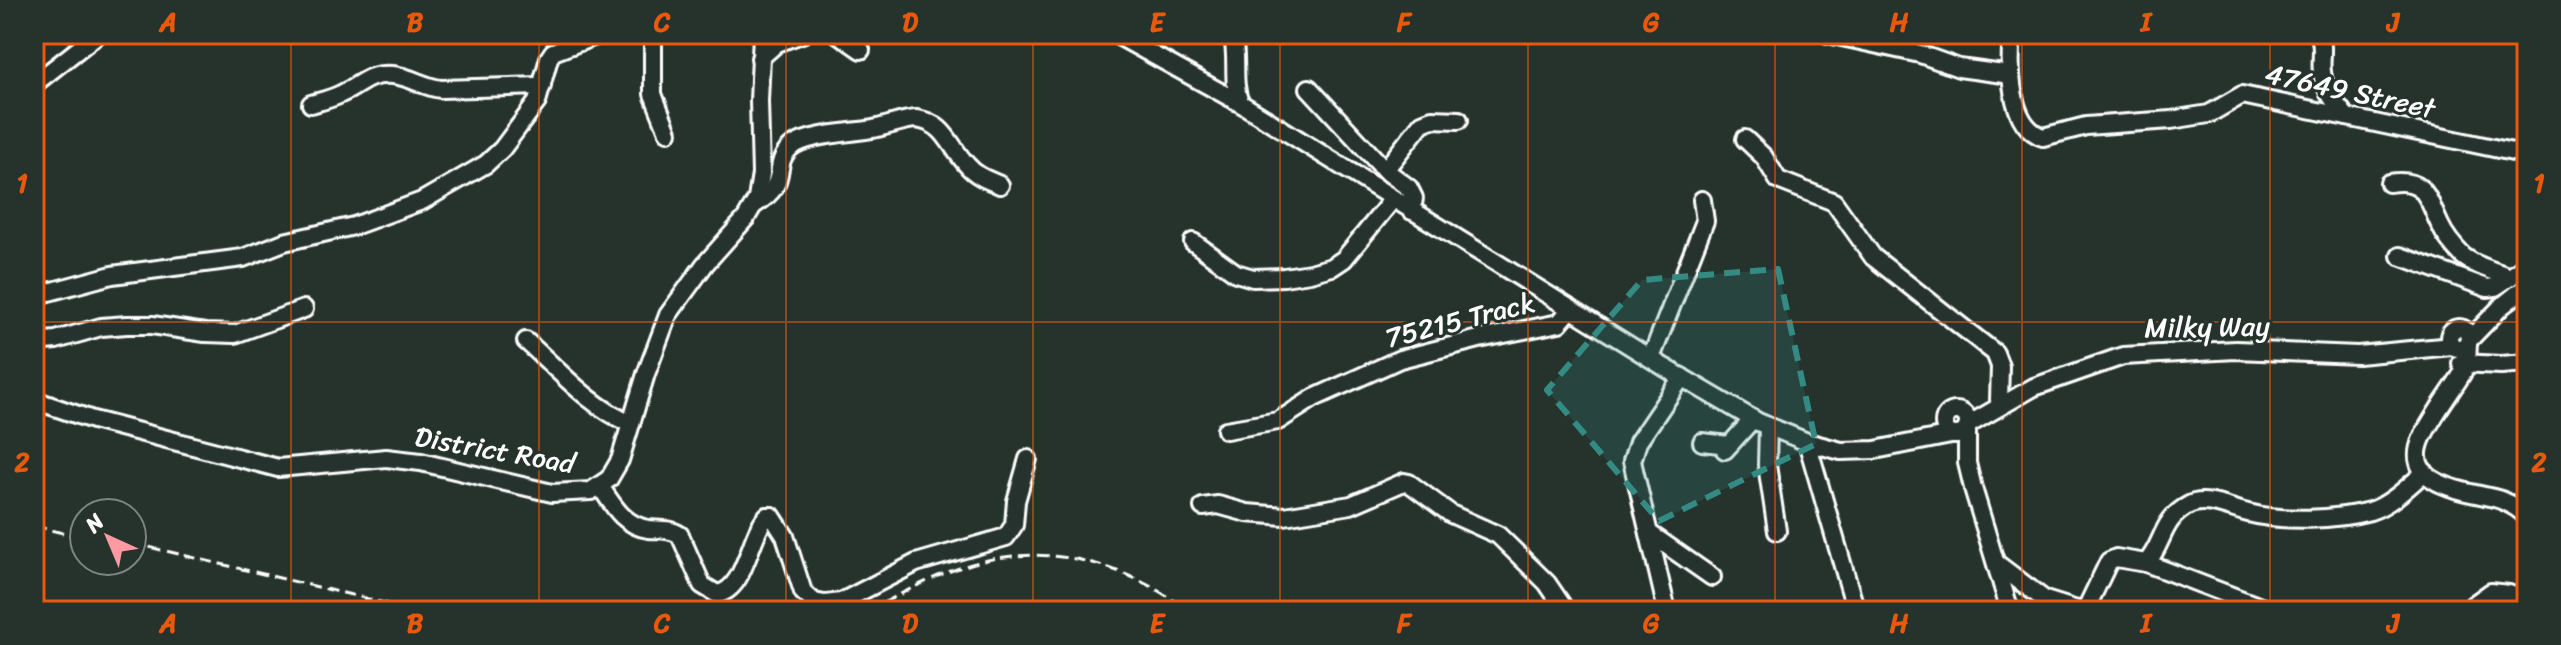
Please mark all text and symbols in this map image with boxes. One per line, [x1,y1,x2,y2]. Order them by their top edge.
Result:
text: A [158,0,177,45]
text: B [407,0,424,45]
text: C [653,0,671,45]
text: D [902,0,918,45]
text: E [1150,0,1167,45]
text: F [1396,0,1413,45]
text: G [1643,0,1660,45]
text: H [1890,0,1909,45]
text: I [2139,0,2154,45]
text: J [2385,0,2401,45]
street label: 47649 Street [2260,49,2441,133]
text: 1 [16,160,28,206]
text: 1 [2533,160,2545,206]
street label: 75215 Track [1380,278,1540,362]
street label: Milky Way [2144,301,2271,353]
street label: District Road [411,412,581,489]
text: 2 [13,439,30,485]
text: 2 [2530,439,2547,485]
north arrow [68,497,148,577]
text: N [75,503,114,543]
text: A [158,600,177,645]
text: B [407,600,424,645]
text: C [653,600,671,645]
text: D [902,600,918,645]
text: E [1150,600,1167,645]
text: F [1396,600,1413,645]
text: G [1643,600,1660,645]
text: H [1890,600,1909,645]
text: I [2139,600,2154,645]
text: J [2385,600,2401,645]

